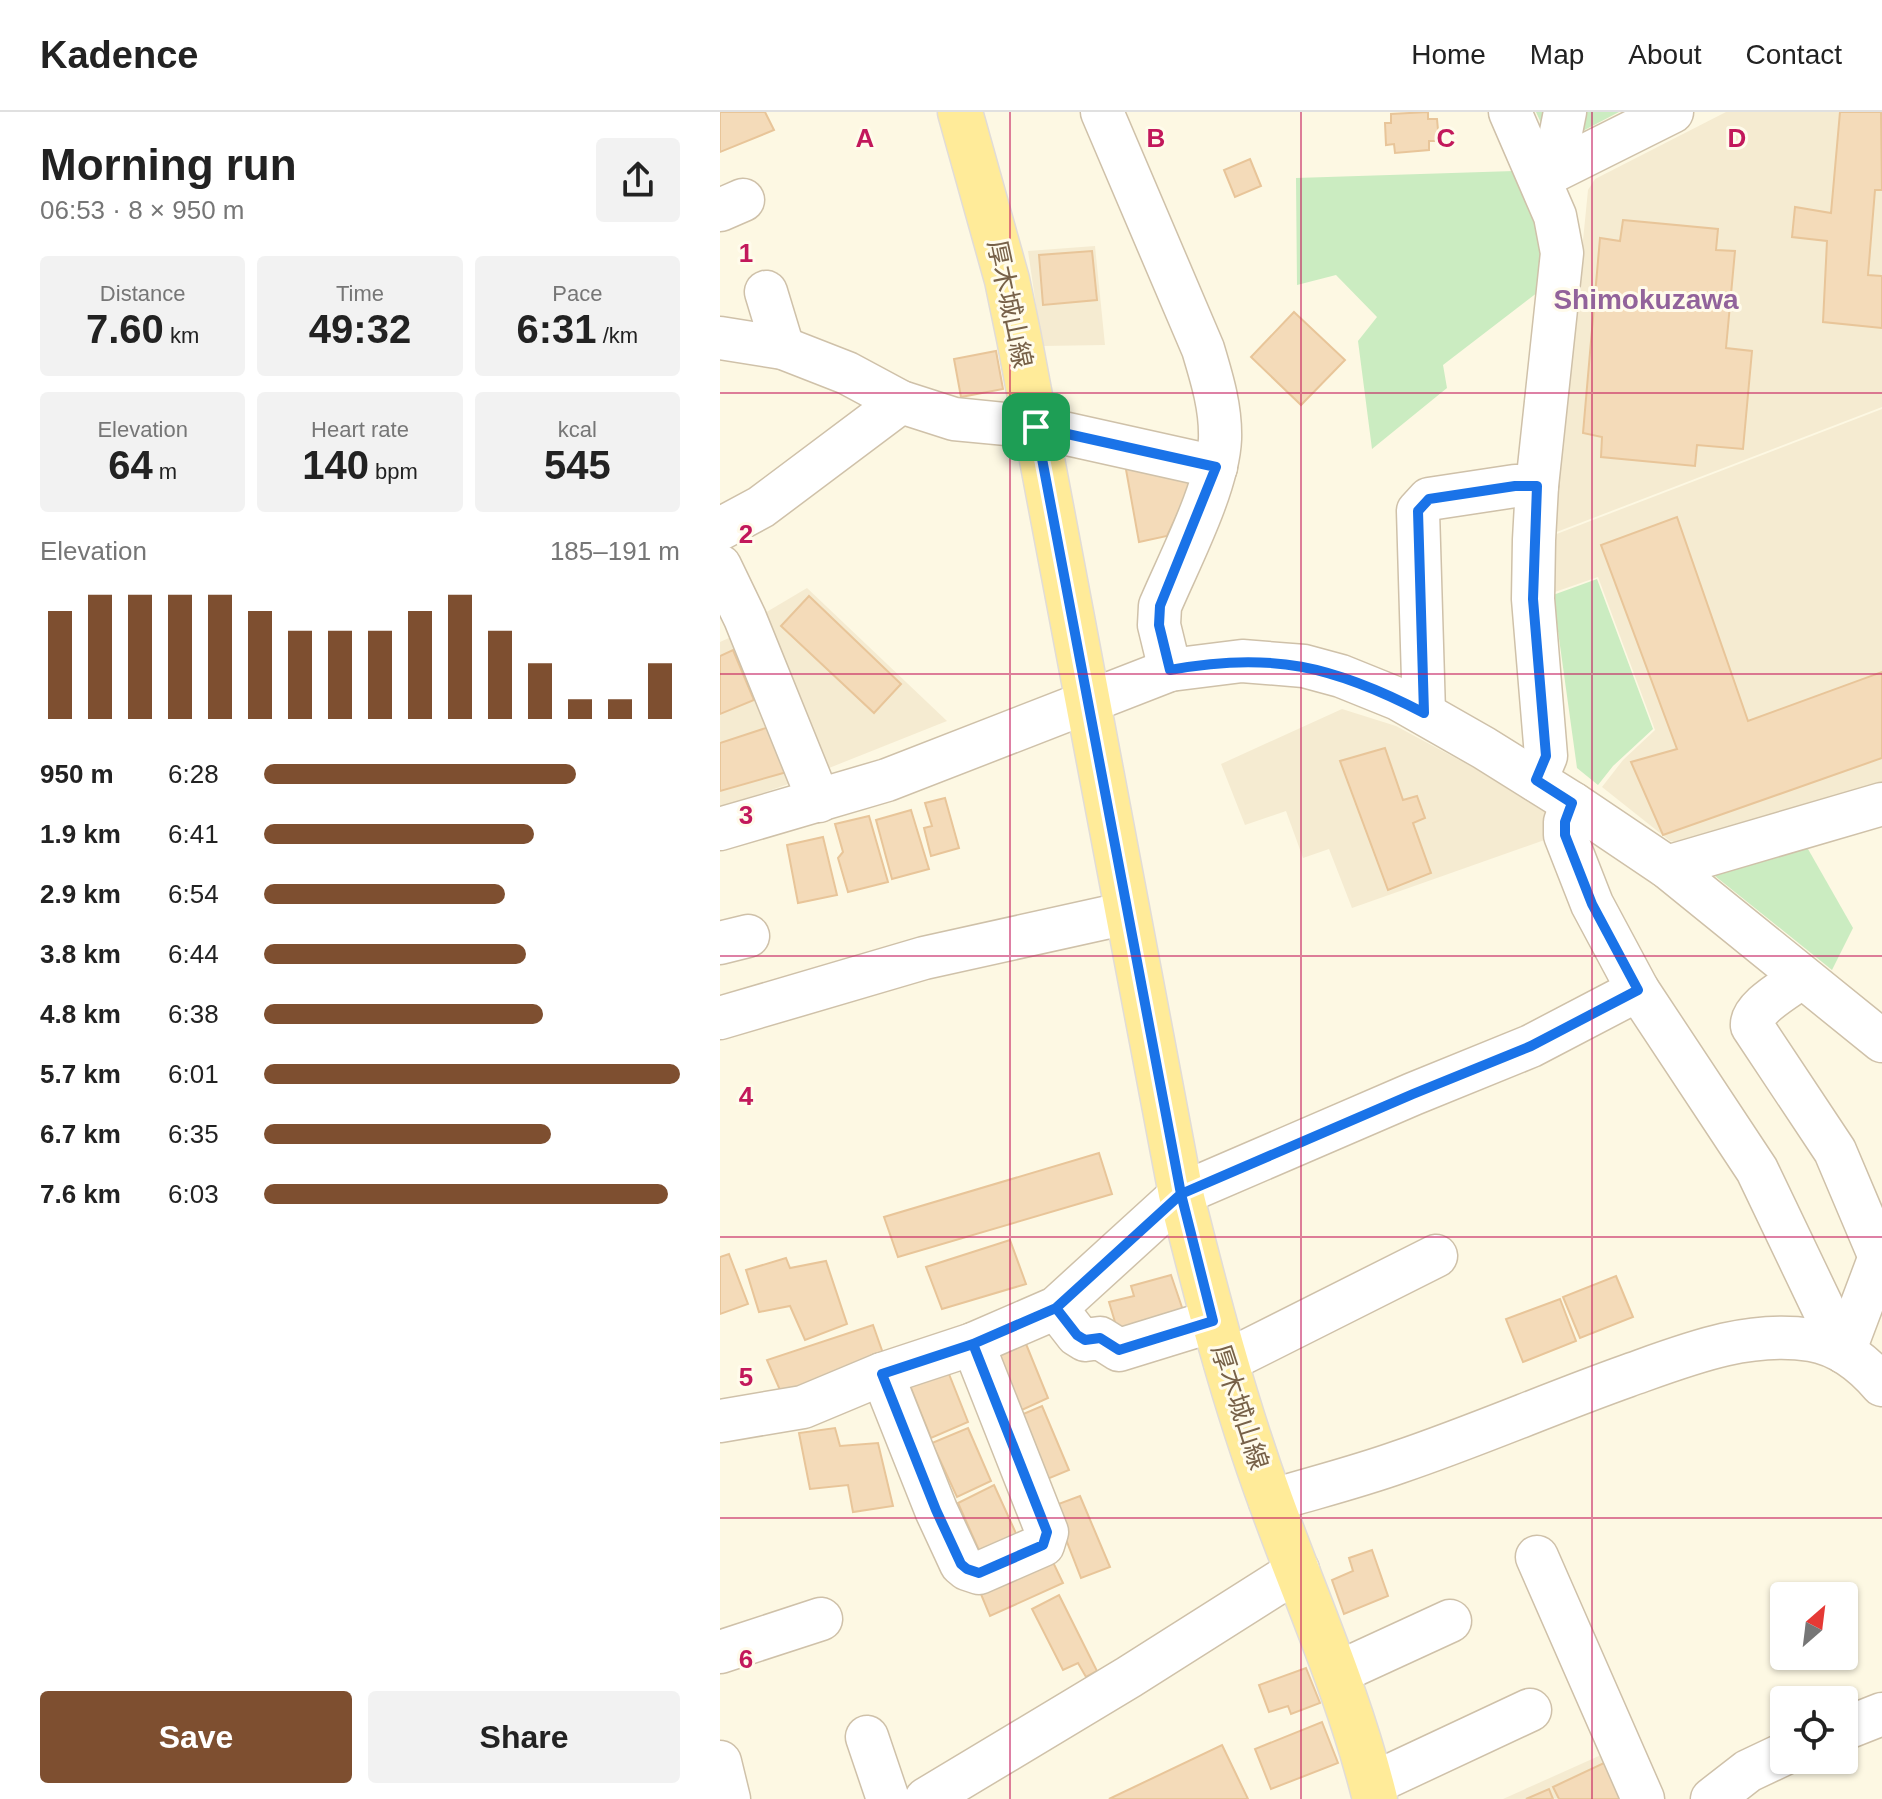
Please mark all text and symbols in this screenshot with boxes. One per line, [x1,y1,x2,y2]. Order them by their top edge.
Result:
text: Kadence [40,34,198,76]
text: Home [1411,39,1486,70]
text: Map [1530,39,1584,70]
text: About [1628,39,1702,70]
text: Contact [1746,39,1842,70]
text: A [856,123,875,153]
text: B [1147,123,1165,153]
text: C [1437,123,1456,153]
text: D [1728,123,1746,153]
button: share [596,138,680,222]
text: Morning run [40,140,297,189]
text: 06:53 · 8 × 950 m [40,195,245,225]
street label: 厚木城山線 [982,237,1038,371]
text: 1 [739,238,753,268]
text: Distance [100,281,185,306]
text: Time [336,281,384,306]
text: Pace [552,281,602,306]
district label: Shimokuzawa [1553,284,1739,315]
text: 7.60 [86,307,164,351]
text: 49:32 [309,307,411,351]
text: 6:31 [517,307,597,351]
text: km [164,323,199,348]
text: /km [597,323,638,348]
pin [1002,393,1070,461]
icon: arrive [1014,405,1058,449]
text: Elevation [97,417,188,442]
text: Heart rate [311,417,409,442]
text: kcal [558,417,597,442]
text: 64 [108,443,153,487]
text: 140 [302,443,369,487]
text: 545 [544,443,611,487]
text: m [153,459,177,484]
text: bpm [369,459,418,484]
text: 2 [739,519,753,549]
text: Elevation [40,536,147,566]
text: 185–191 m [550,536,680,566]
text: 950 m [40,759,114,789]
text: 6:28 [168,759,219,789]
text: 3 [739,800,753,830]
text: 1.9 km [40,819,121,849]
text: 6:41 [168,819,219,849]
text: 2.9 km [40,879,121,909]
text: 6:54 [168,879,219,909]
text: 3.8 km [40,939,121,969]
text: 6:44 [168,939,219,969]
text: 4.8 km [40,999,121,1029]
text: 6:38 [168,999,219,1029]
text: 5.7 km [40,1059,121,1089]
text: 6:01 [168,1059,219,1089]
text: 4 [739,1081,754,1111]
text: 6.7 km [40,1119,121,1149]
text: 6:35 [168,1119,219,1149]
text: 7.6 km [40,1179,121,1209]
text: 6:03 [168,1179,219,1209]
street label: 厚木城山線 [1206,1341,1274,1473]
text: 5 [739,1362,753,1392]
north arrow [1770,1582,1858,1670]
map controls [1770,1582,1858,1774]
text: 6 [739,1644,753,1674]
button: locate [1770,1686,1858,1774]
button: Save [40,1691,352,1783]
button: Share [368,1691,680,1783]

